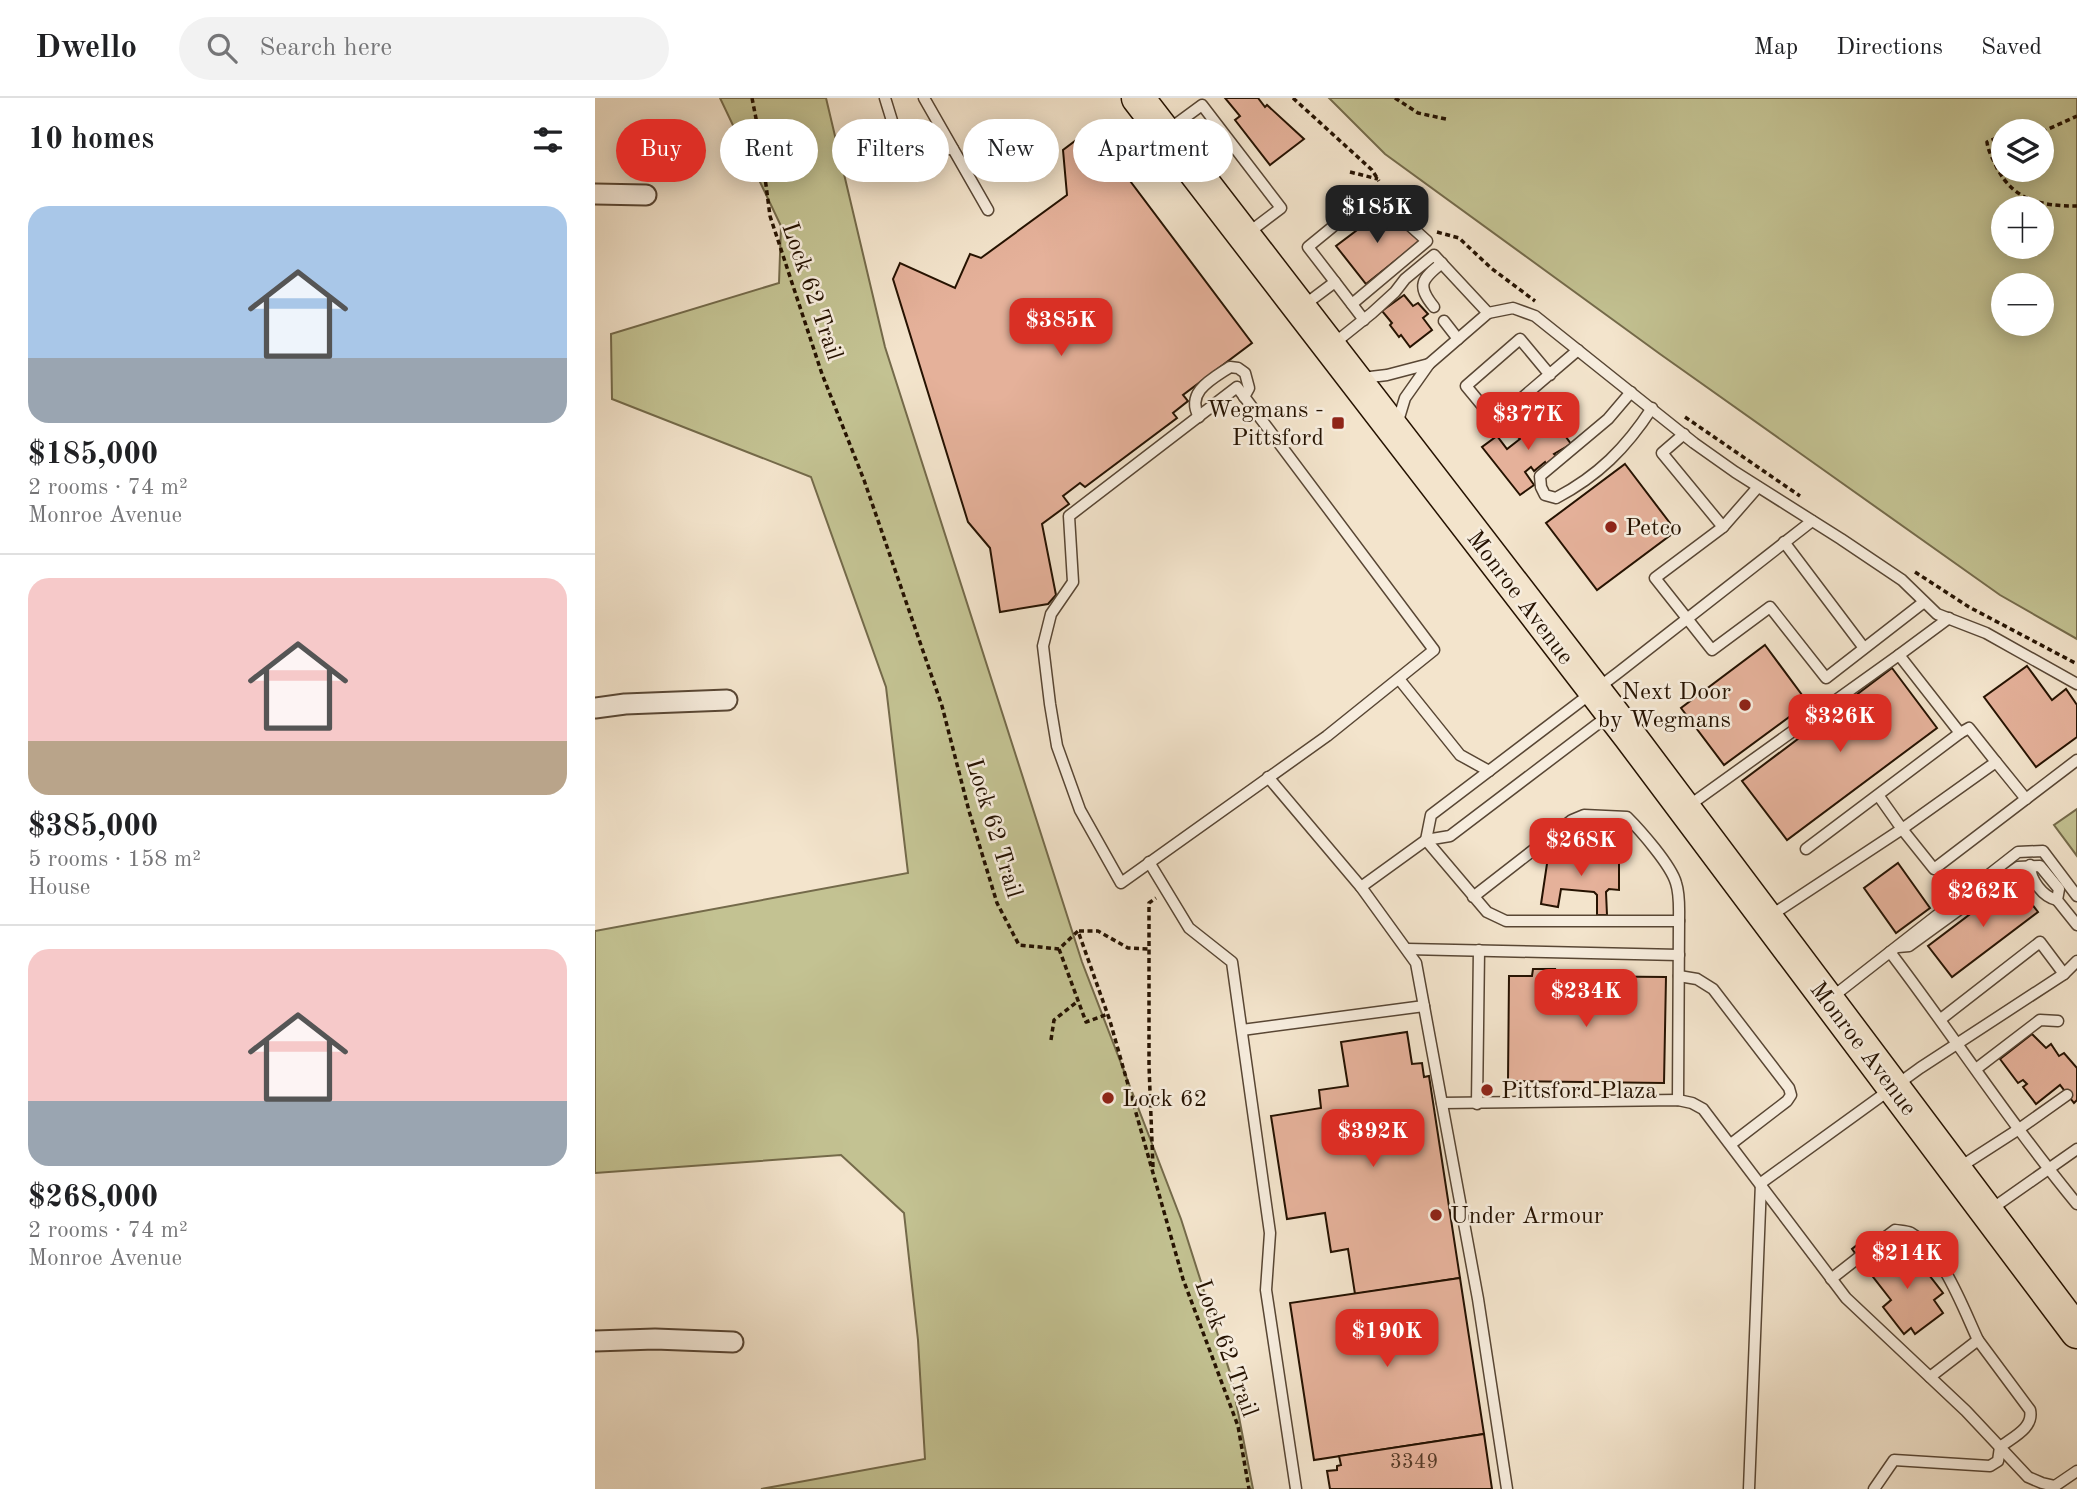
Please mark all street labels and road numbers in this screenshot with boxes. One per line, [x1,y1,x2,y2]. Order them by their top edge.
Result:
street label: Lock 62 Trail [776,220,846,364]
street label: Monroe Avenue [1461,527,1577,670]
street label: Lock 62 Trail [961,756,1026,901]
street label: Monroe Avenue [1804,978,1920,1121]
street label: Lock 62 Trail [1189,1277,1261,1420]

